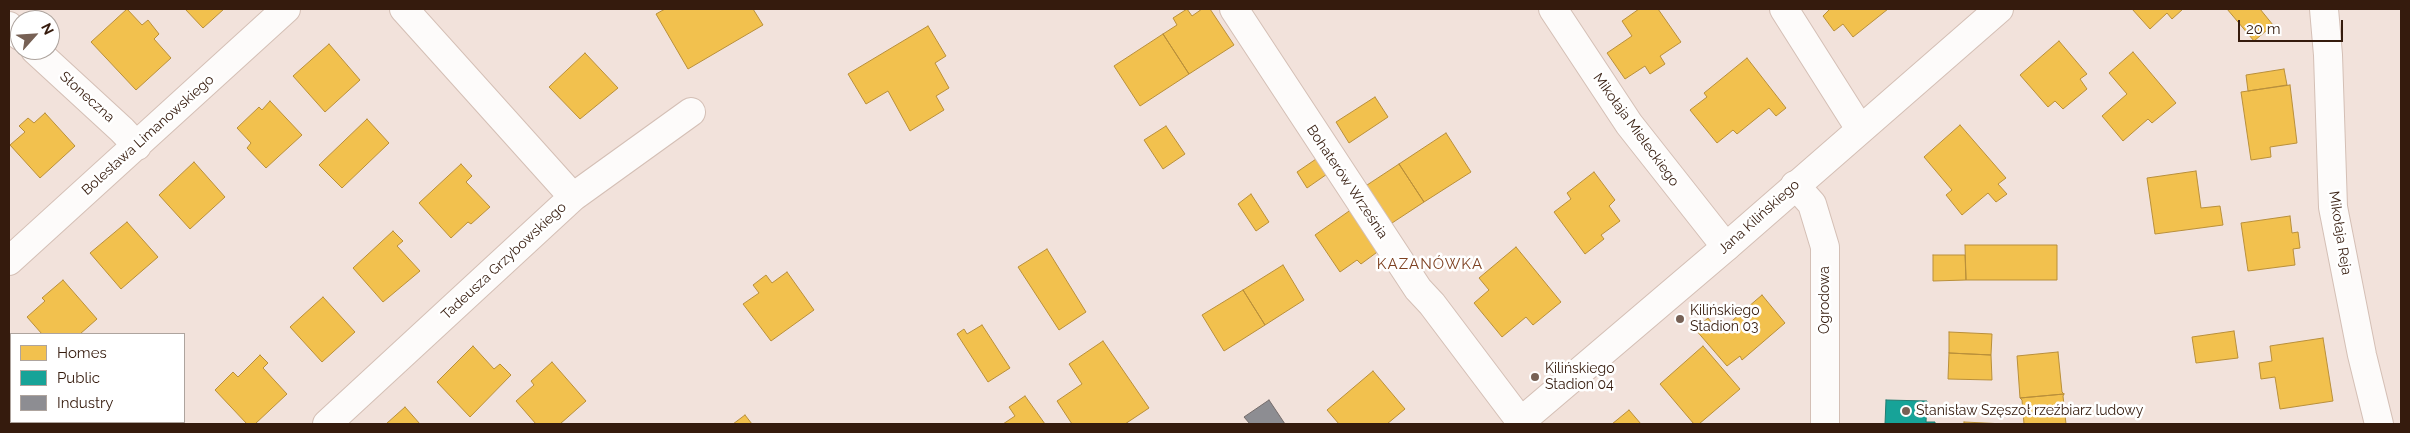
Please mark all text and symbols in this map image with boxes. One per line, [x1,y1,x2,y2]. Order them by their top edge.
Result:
north arrow [10,10,60,60]
scale bar [2240,10,2345,42]
text: 20 m [2246,20,2281,38]
text: N [38,21,57,37]
street label: Słoneczna [56,68,118,126]
street label: Mikołaja Mieleckiego [1589,70,1683,190]
street label: Bolesława Limanowskiego [79,71,217,199]
street label: Bohaterów Września [1303,122,1391,242]
street label: Jana Kilińskiego [1715,176,1803,258]
street label: Mikołaja Reja [2325,190,2355,276]
street label: Tadeusza Grzybowskiego [438,199,570,323]
district label: KAZANÓWKA [1376,255,1484,273]
street label: Ogrodowa [1817,266,1833,334]
place label: Kilińskiego Stadion 03 [1690,303,1760,336]
marker: Kilińskiego Stadion 03 [1674,313,1686,325]
legend [10,333,185,423]
text: Homes [57,344,107,362]
place label: Kilińskiego Stadion 04 [1545,361,1615,394]
text: Public [57,369,100,387]
marker: Kilińskiego Stadion 04 [1529,371,1541,383]
text: Industry [57,394,113,412]
place label: Stanisław Szęszoł rzeźbiarz ludowy [1916,403,2143,419]
marker: Stanisław Szęszoł rzeźbiarz ludowy [1900,405,1912,417]

